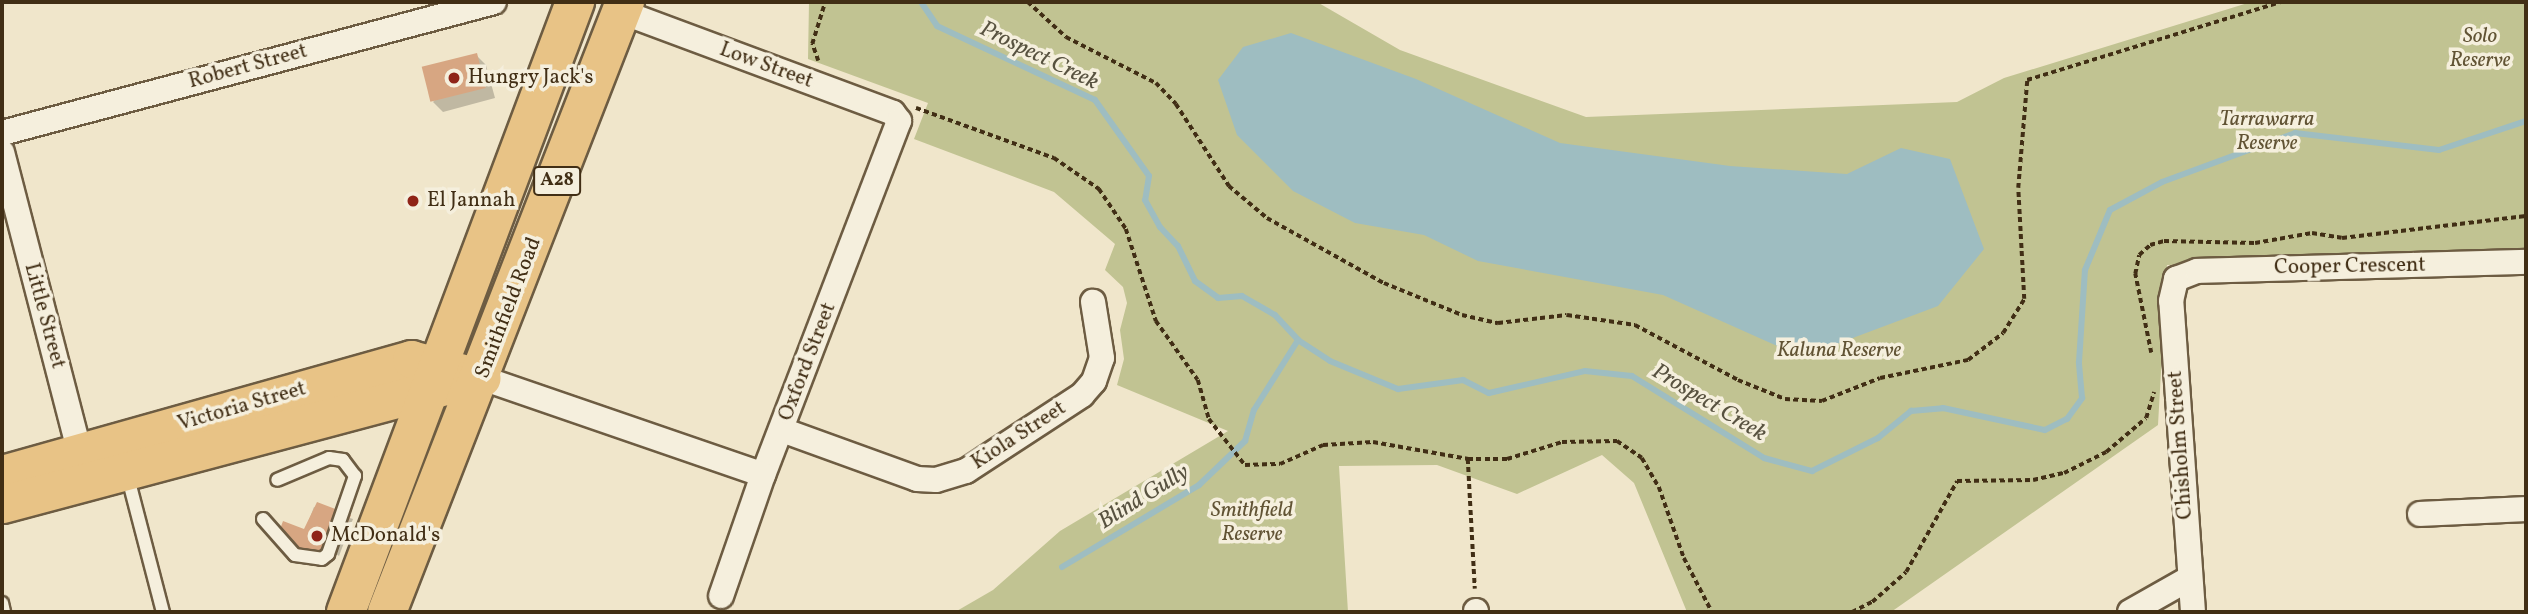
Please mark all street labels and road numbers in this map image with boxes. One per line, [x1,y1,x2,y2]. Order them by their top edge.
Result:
street label: Low Street [716,37,816,95]
street label: Robert Street [186,39,310,95]
road number: A28 [532,166,582,196]
street label: Smithfield Road [470,234,548,382]
street label: Cooper Crescent [2274,253,2426,281]
street label: Little Street [18,261,70,371]
street label: Oxford Street [774,299,842,425]
street label: Chisholm Street [2163,370,2199,520]
street label: Victoria Street [175,377,309,437]
street label: Kiola Street [967,396,1071,476]

